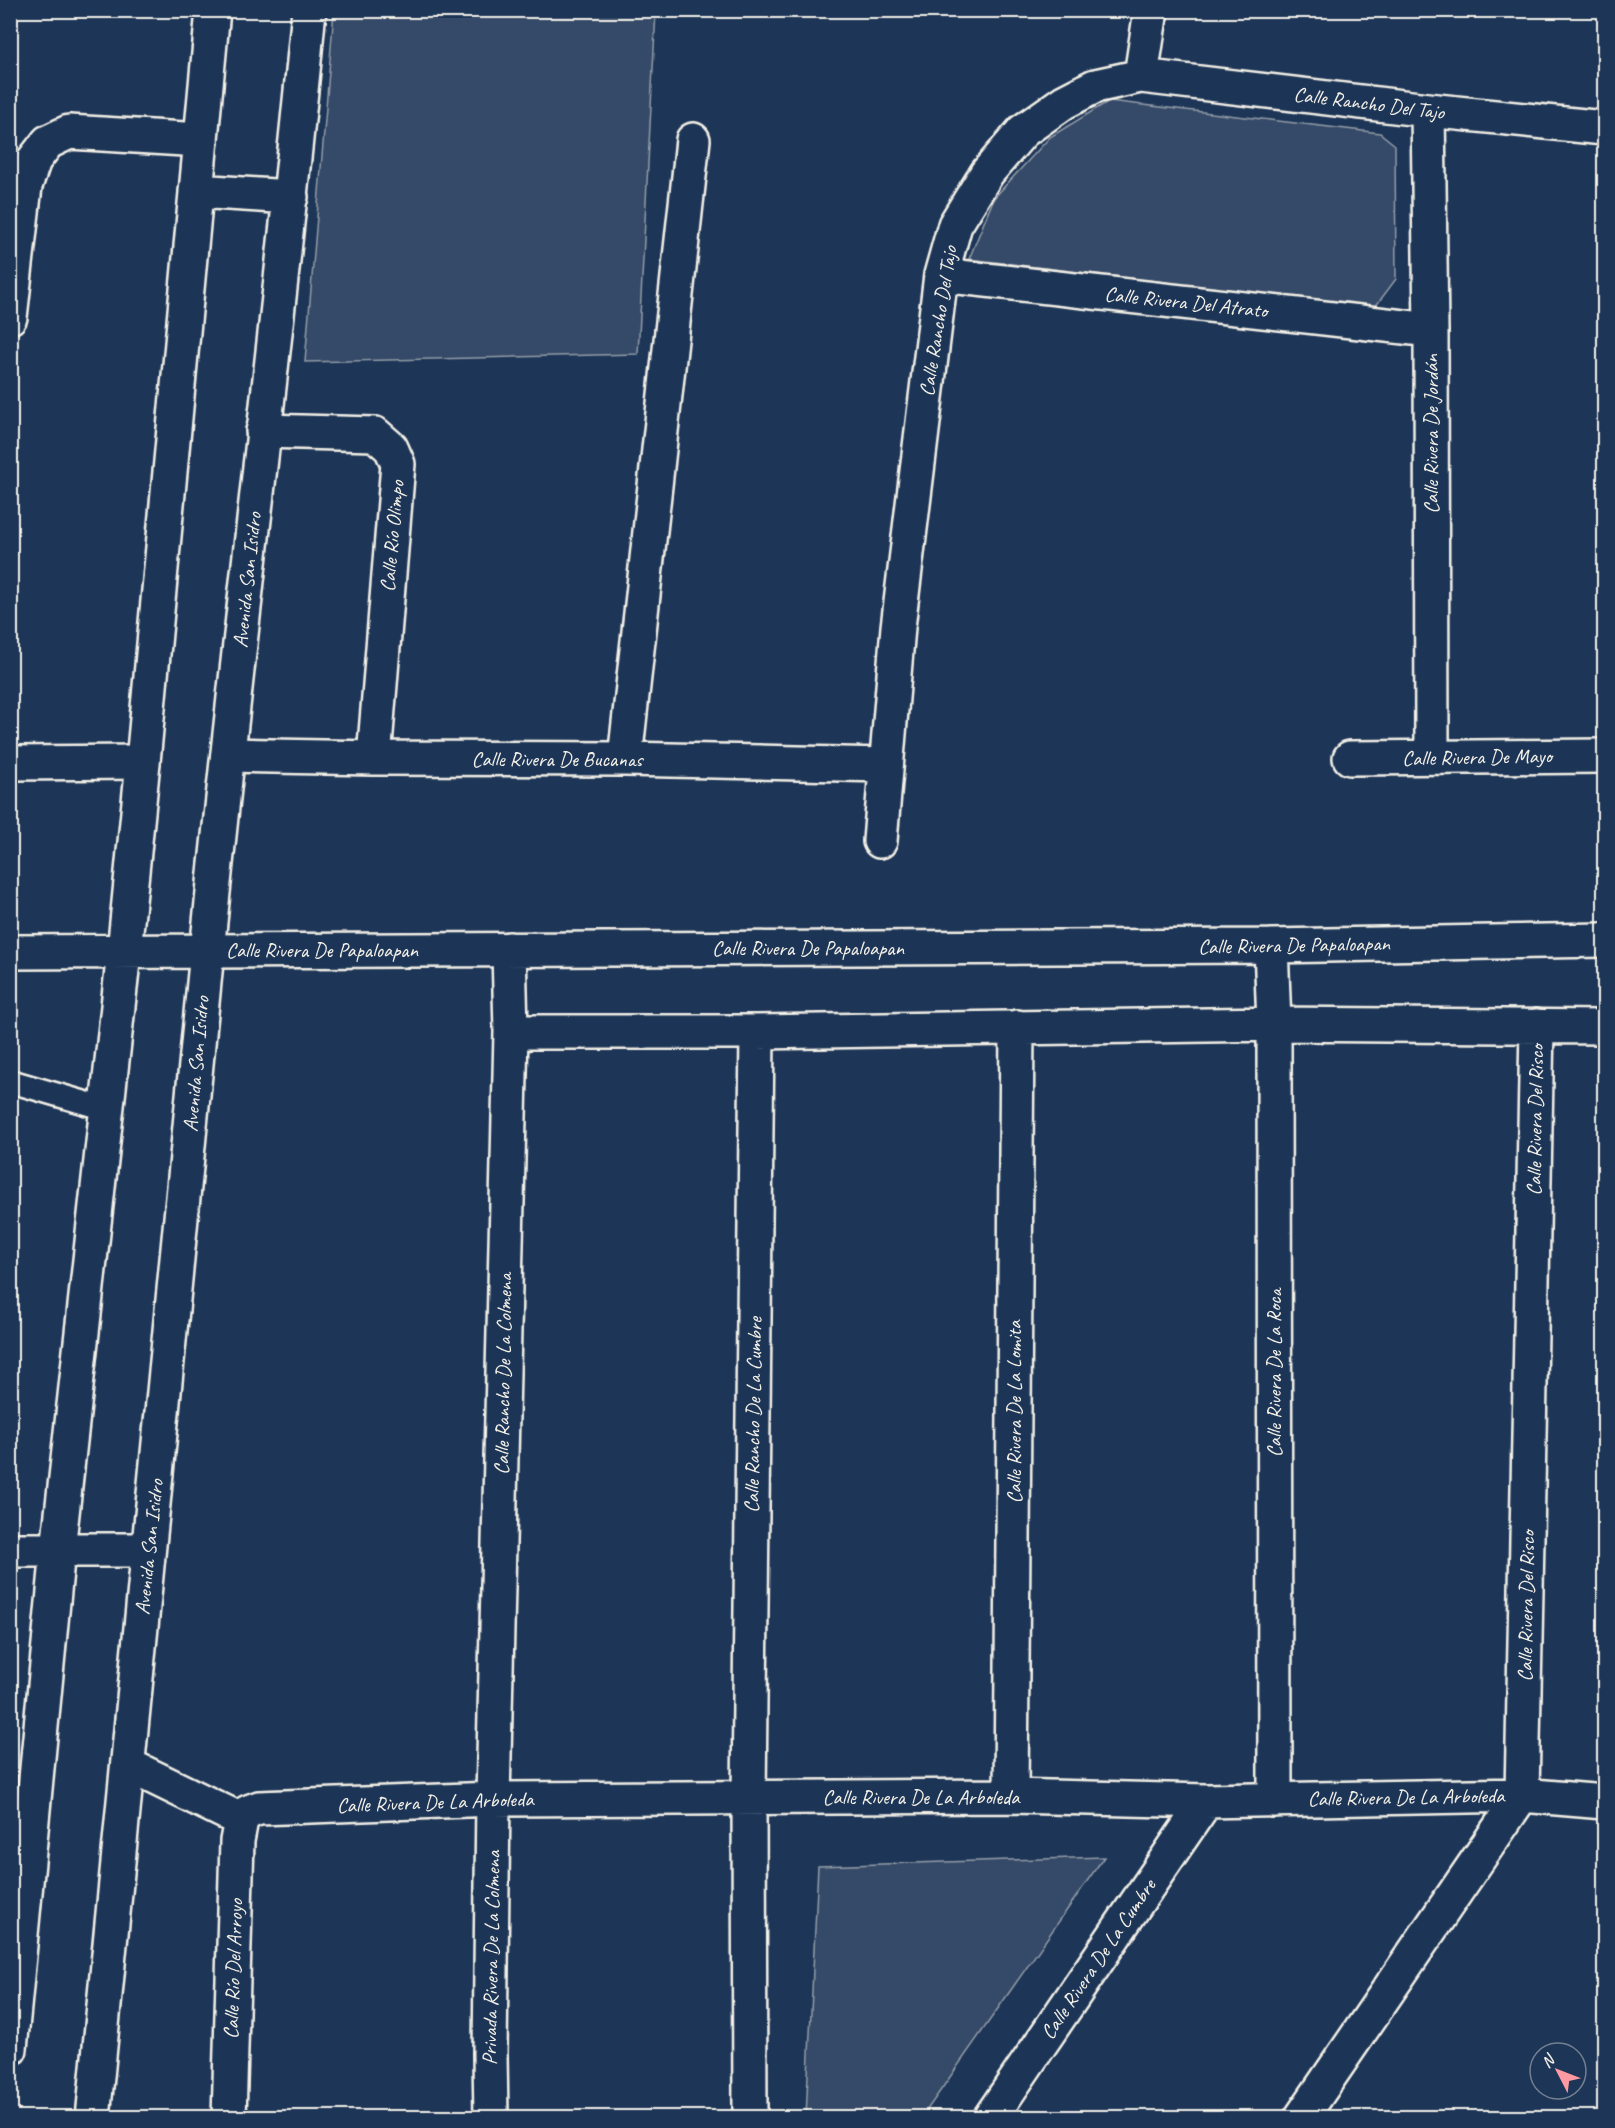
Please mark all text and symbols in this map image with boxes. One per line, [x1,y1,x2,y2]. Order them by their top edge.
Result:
street label: Calle Rancho Del Tajo [1292,81,1447,125]
street label: Calle Rancho Del Tajo [913,243,963,398]
street label: Calle Rivera Del Atrato [1103,281,1271,324]
street label: Calle Rivera De Jordán [1418,354,1444,514]
street label: Calle Río Olimpo [374,478,410,593]
street label: Avenida San Isidro [227,509,267,649]
street label: Calle Rivera De Mayo [1402,743,1555,771]
street label: Calle Rivera De Bucanas [472,746,644,772]
street label: Calle Rivera De Papaloapan [1198,930,1391,960]
street label: Calle Rivera De Papaloapan [712,935,905,961]
street label: Calle Rivera De Papaloapan [226,937,419,963]
street label: Avenida San Isidro [177,994,215,1133]
street label: Calle Rivera Del Risco [1521,1042,1549,1196]
street label: Calle Rancho De La Colmena [488,1271,518,1475]
street label: Calle Rivera De La Roca [1261,1286,1287,1457]
street label: Calle Rancho De La Cumbre [738,1316,768,1513]
street label: Calle Rivera De La Lomita [1001,1319,1027,1503]
street label: Avenida San Isidro [129,1476,169,1616]
street label: Calle Rivera Del Risco [1512,1528,1540,1682]
street label: Calle Rivera De La Arboleda [1307,1782,1506,1812]
street label: Calle Rivera De La Arboleda [823,1784,1021,1810]
street label: Calle Rivera De La Arboleda [336,1786,536,1818]
street label: Privada Rivera De La Colmena [476,1849,506,2065]
street label: Calle Rivera De La Cumbre [1035,1873,1162,2044]
street label: Calle Río Del Arroyo [218,1897,248,2040]
north arrow [1528,2041,1588,2101]
text: N [1537,2049,1560,2072]

